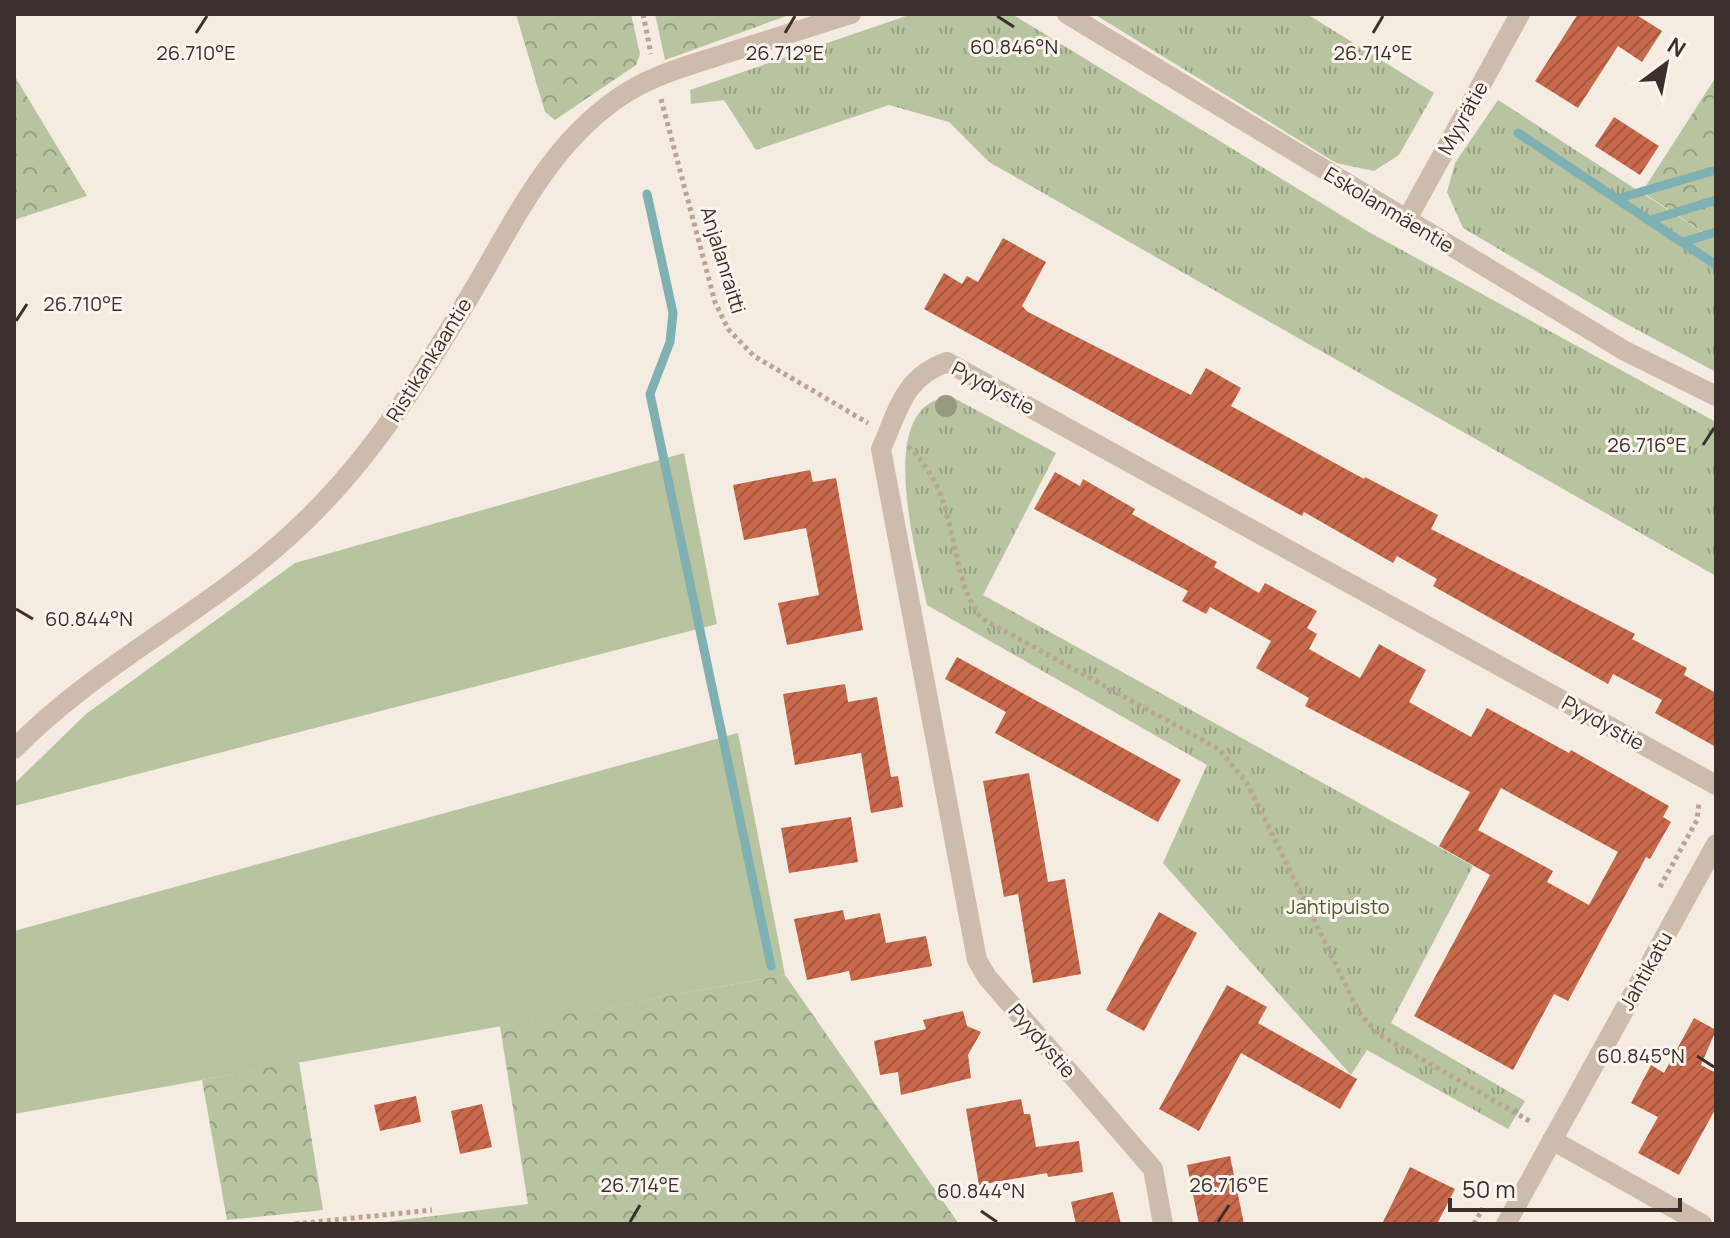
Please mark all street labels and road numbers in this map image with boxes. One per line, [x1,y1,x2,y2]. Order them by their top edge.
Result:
street label: Myyrätie [1431,76,1494,159]
street label: Eskolanmäentie [1319,160,1459,259]
street label: Anjalanraitti [694,203,753,317]
street label: Ristikankaantie [380,292,478,427]
street label: Pyydystie [947,354,1039,421]
street label: Pyydystie [1557,689,1649,756]
street label: Jahtikatu [1613,927,1678,1015]
street label: Pyydystie [1003,998,1082,1084]

